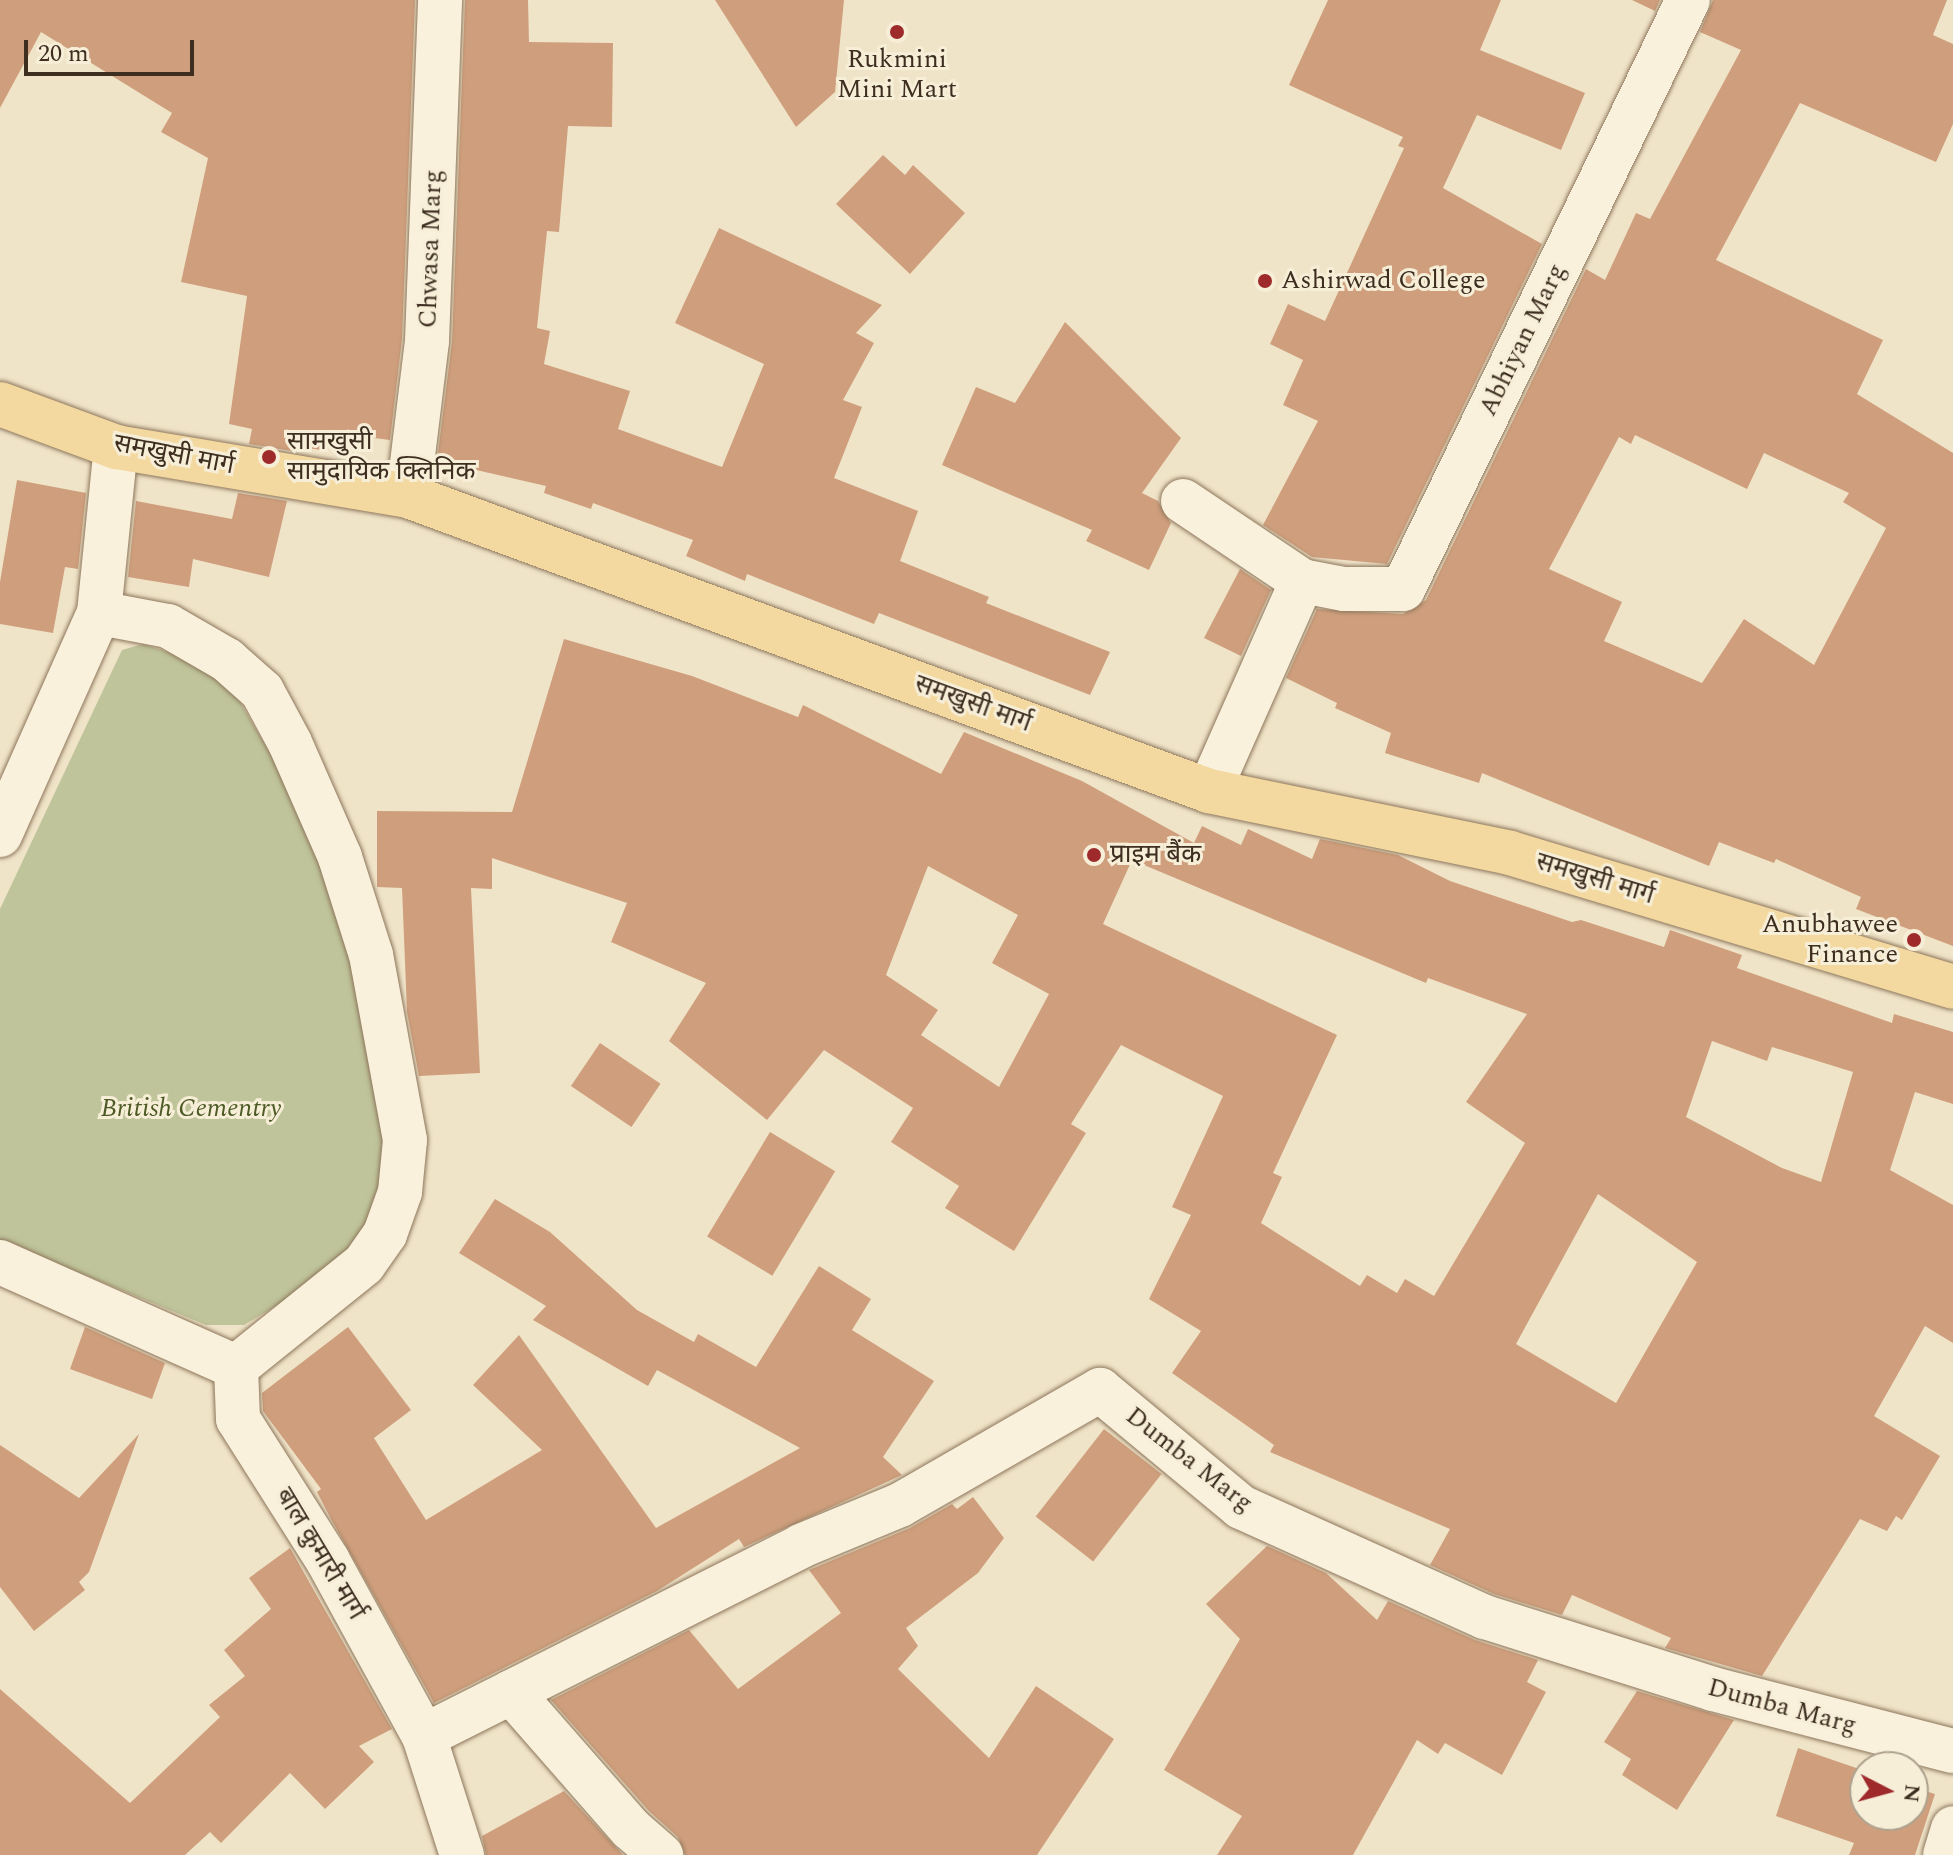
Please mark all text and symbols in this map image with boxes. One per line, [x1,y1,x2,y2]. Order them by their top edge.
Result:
marker: Rukmini Mini Mart [888,23,906,41]
scale bar [28,24,198,74]
text: 20 m [38,36,89,72]
place label: Rukmini Mini Mart [837,44,957,106]
street label: Chwasa Marg [413,169,449,329]
street label: Abhiyan Marg [1473,259,1573,421]
place label: Ashirwad College [1281,265,1486,297]
marker: Ashirwad College [1256,272,1274,290]
place label: सामखुसी सामुदायिक क्लिनिक [287,426,475,488]
street label: समखुसी मार्ग [111,428,237,482]
marker: सामखुसी सामुदायिक क्लिनिक [258,446,280,468]
street label: समखुसी मार्ग [910,668,1036,740]
place label: प्राइम बैंक [1110,839,1201,871]
marker: प्राइम बैंक [1085,846,1103,864]
street label: समखुसी मार्ग [1532,846,1658,912]
place label: Anubhawee Finance [1762,909,1898,970]
marker: Anubhawee Finance [1905,931,1923,949]
park label: British Cementry [101,1093,281,1125]
street label: Dumba Marg [1119,1401,1259,1519]
street label: बाल कुमारी मार्ग [268,1482,372,1626]
street label: Dumba Marg [1704,1672,1860,1742]
north arrow [1849,1751,1929,1831]
text: N [1894,1783,1929,1804]

